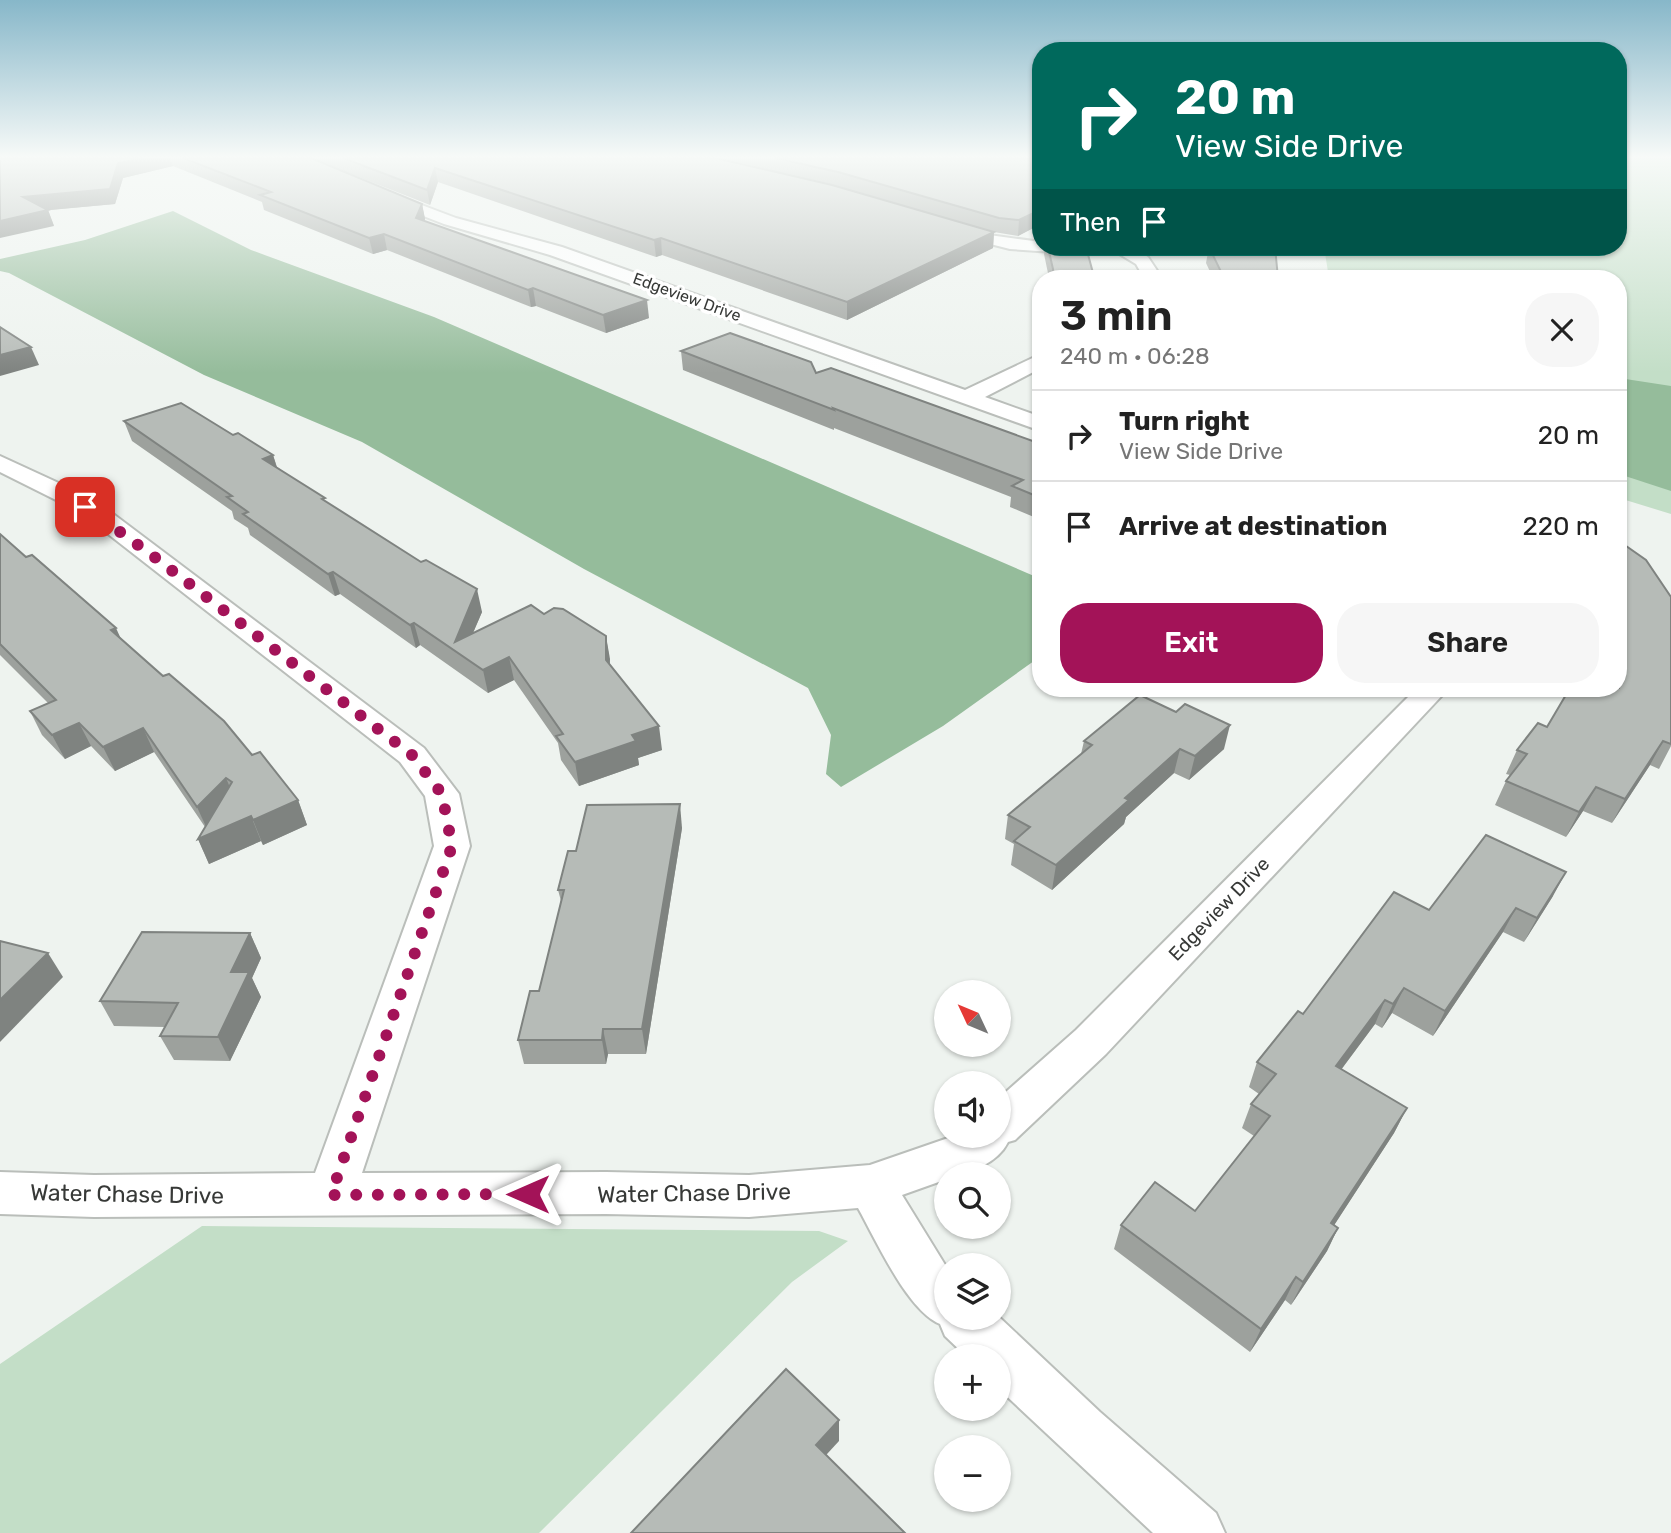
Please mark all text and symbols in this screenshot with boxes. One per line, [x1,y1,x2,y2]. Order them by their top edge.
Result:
text: 20 m [1175,68,1296,126]
icon: right [1060,70,1151,161]
text: View Side Drive [1175,127,1403,165]
icon: arrive [1135,203,1173,241]
text: Then [1060,207,1121,238]
street label: Edgeview Drive [630,269,744,325]
text: 3 min [1060,291,1173,341]
button: close [1525,293,1599,367]
text: 240 m · 06:28 [1060,342,1210,370]
text: Turn right [1119,406,1249,437]
icon: right [1060,417,1098,455]
text: 20 m [1538,420,1599,451]
text: View Side Drive [1119,437,1283,465]
pin [55,477,115,537]
icon: arrive [66,488,104,526]
icon: arrive [1060,508,1098,546]
text: Arrive at destination [1119,511,1387,542]
text: 220 m [1522,511,1599,542]
button: Exit [1060,603,1323,683]
button: Share [1337,603,1599,683]
street label: Edgeview Drive [1164,852,1274,966]
north arrow [934,980,1012,1057]
map controls [934,980,1011,1512]
button: sound [934,1071,1011,1148]
position arrow [491,1157,565,1231]
button: search [934,1162,1011,1239]
street label: Water Chase Drive [597,1177,791,1209]
street label: Water Chase Drive [30,1178,224,1210]
button: layers [934,1253,1011,1330]
button: + [934,1344,1011,1421]
button: − [934,1435,1011,1512]

